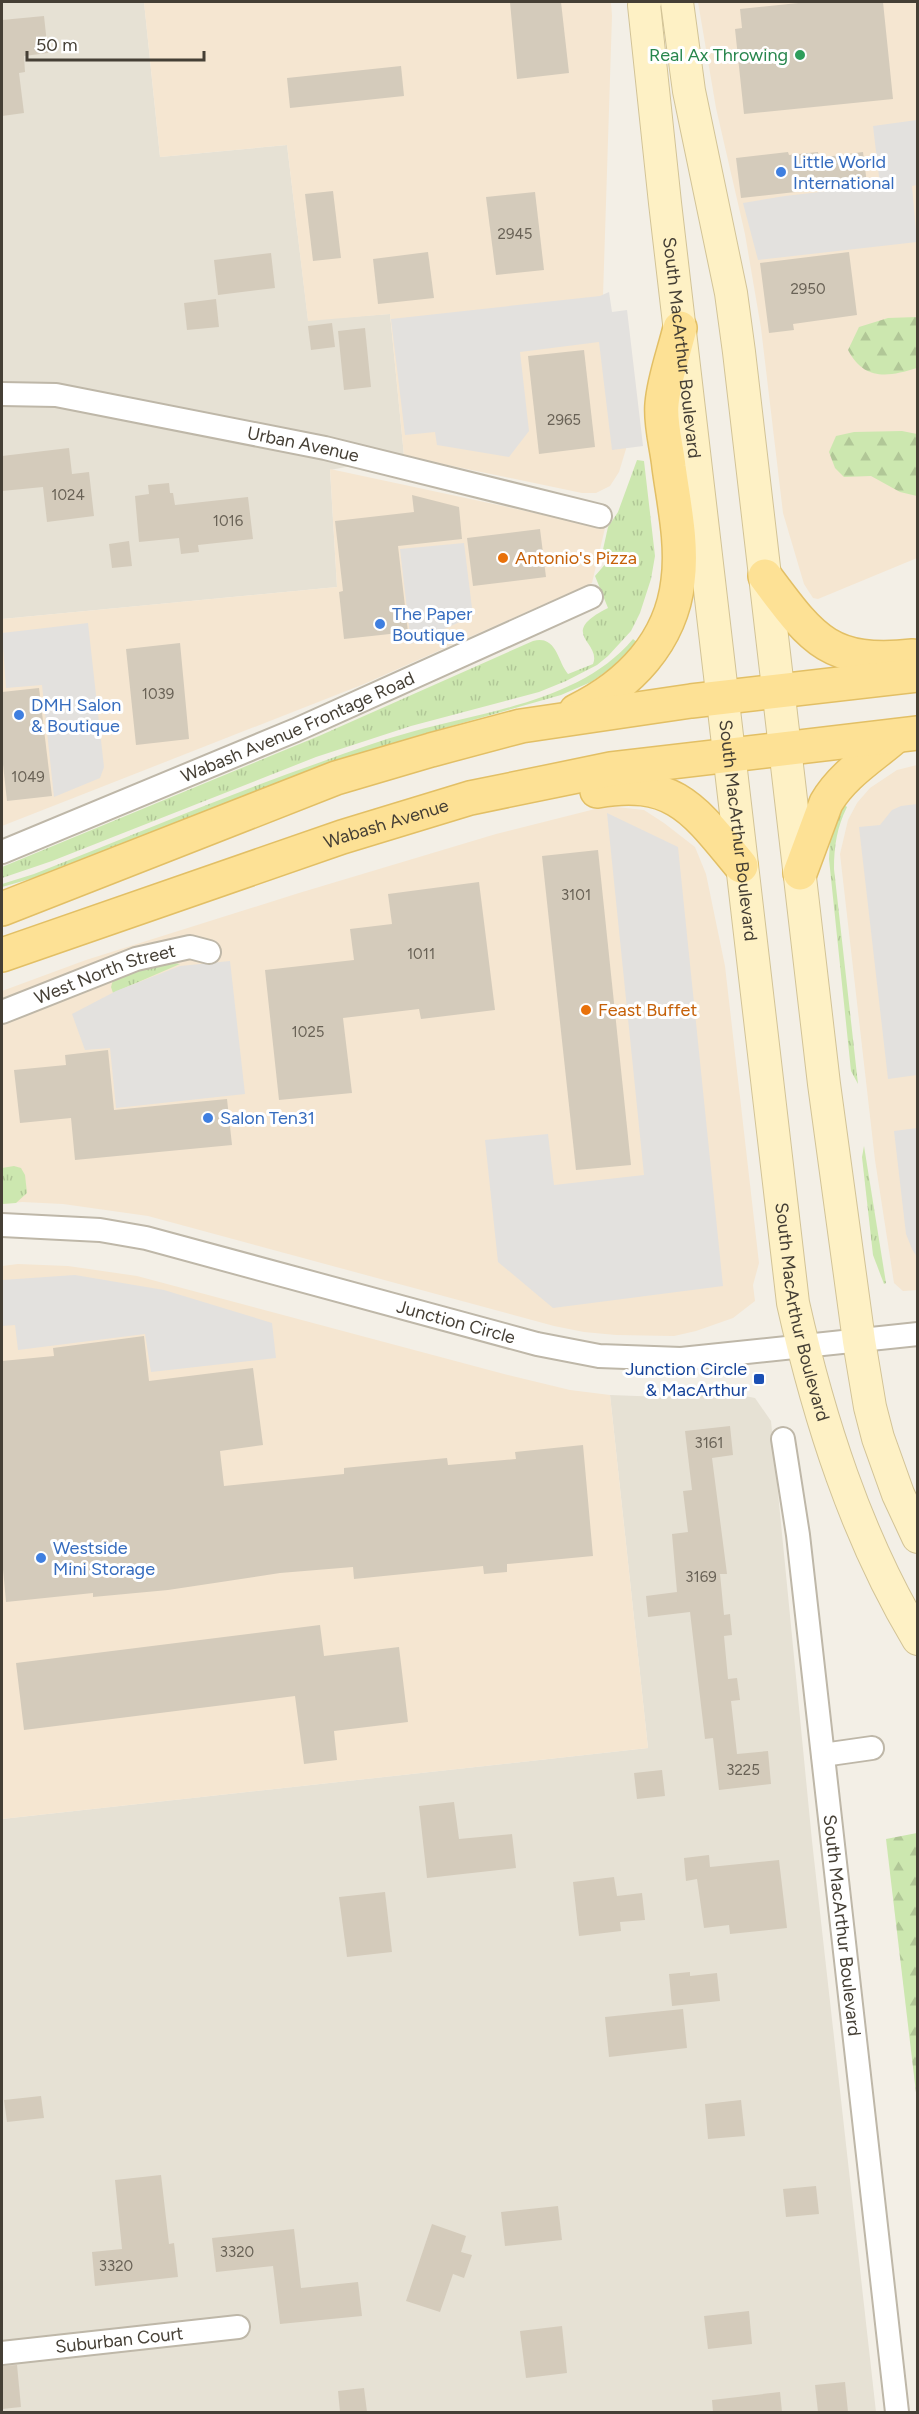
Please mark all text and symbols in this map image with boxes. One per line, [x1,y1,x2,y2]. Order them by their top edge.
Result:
scale bar [27,24,204,62]
text: 50 m [36,34,78,56]
place label: Real Ax Throwing [649,44,788,66]
marker: Real Ax Throwing [793,48,807,62]
place label: Little World International [793,151,894,194]
marker: Little World International [774,165,788,179]
house number: 2945 [498,225,532,243]
street label: South MacArthur Boulevard [658,236,706,460]
house number: 2950 [790,280,826,298]
house number: 2965 [547,411,581,429]
street label: Urban Avenue [245,422,362,467]
house number: 1024 [51,486,85,504]
house number: 1016 [213,512,244,530]
place label: Antonio's Pizza [515,547,637,569]
marker: Antonio's Pizza [496,551,510,565]
place label: The Paper Boutique [392,603,472,646]
marker: The Paper Boutique [373,617,387,631]
street label: Wabash Avenue Frontage Road [178,667,418,787]
house number: 1039 [142,685,174,703]
place label: DMH Salon & Boutique [31,694,121,737]
marker: DMH Salon & Boutique [12,708,26,722]
street label: South MacArthur Boulevard [714,719,762,942]
house number: 1049 [11,768,45,786]
street label: Wabash Avenue [321,794,451,853]
house number: 3101 [561,886,591,904]
street label: West North Street [31,940,178,1009]
house number: 1011 [407,945,435,963]
place label: Feast Buffet [598,999,697,1021]
marker: Feast Buffet [579,1003,593,1017]
house number: 1025 [292,1023,324,1041]
place label: Salon Ten31 [220,1107,315,1129]
marker: Salon Ten31 [201,1111,215,1125]
street label: South MacArthur Boulevard [770,1201,834,1424]
street label: Junction Circle [394,1295,518,1349]
place label: Junction Circle & MacArthur [625,1358,747,1401]
marker: Junction Circle & MacArthur [752,1372,766,1386]
house number: 3161 [694,1434,724,1452]
place label: Westside Mini Storage [53,1537,155,1580]
marker: Westside Mini Storage [34,1551,48,1565]
house number: 3169 [685,1568,717,1586]
house number: 3225 [726,1761,760,1779]
street label: South MacArthur Boulevard [819,1813,865,2037]
house number: 3320 [220,2243,254,2261]
house number: 3320 [99,2257,133,2275]
street label: Suburban Court [54,2322,185,2358]

